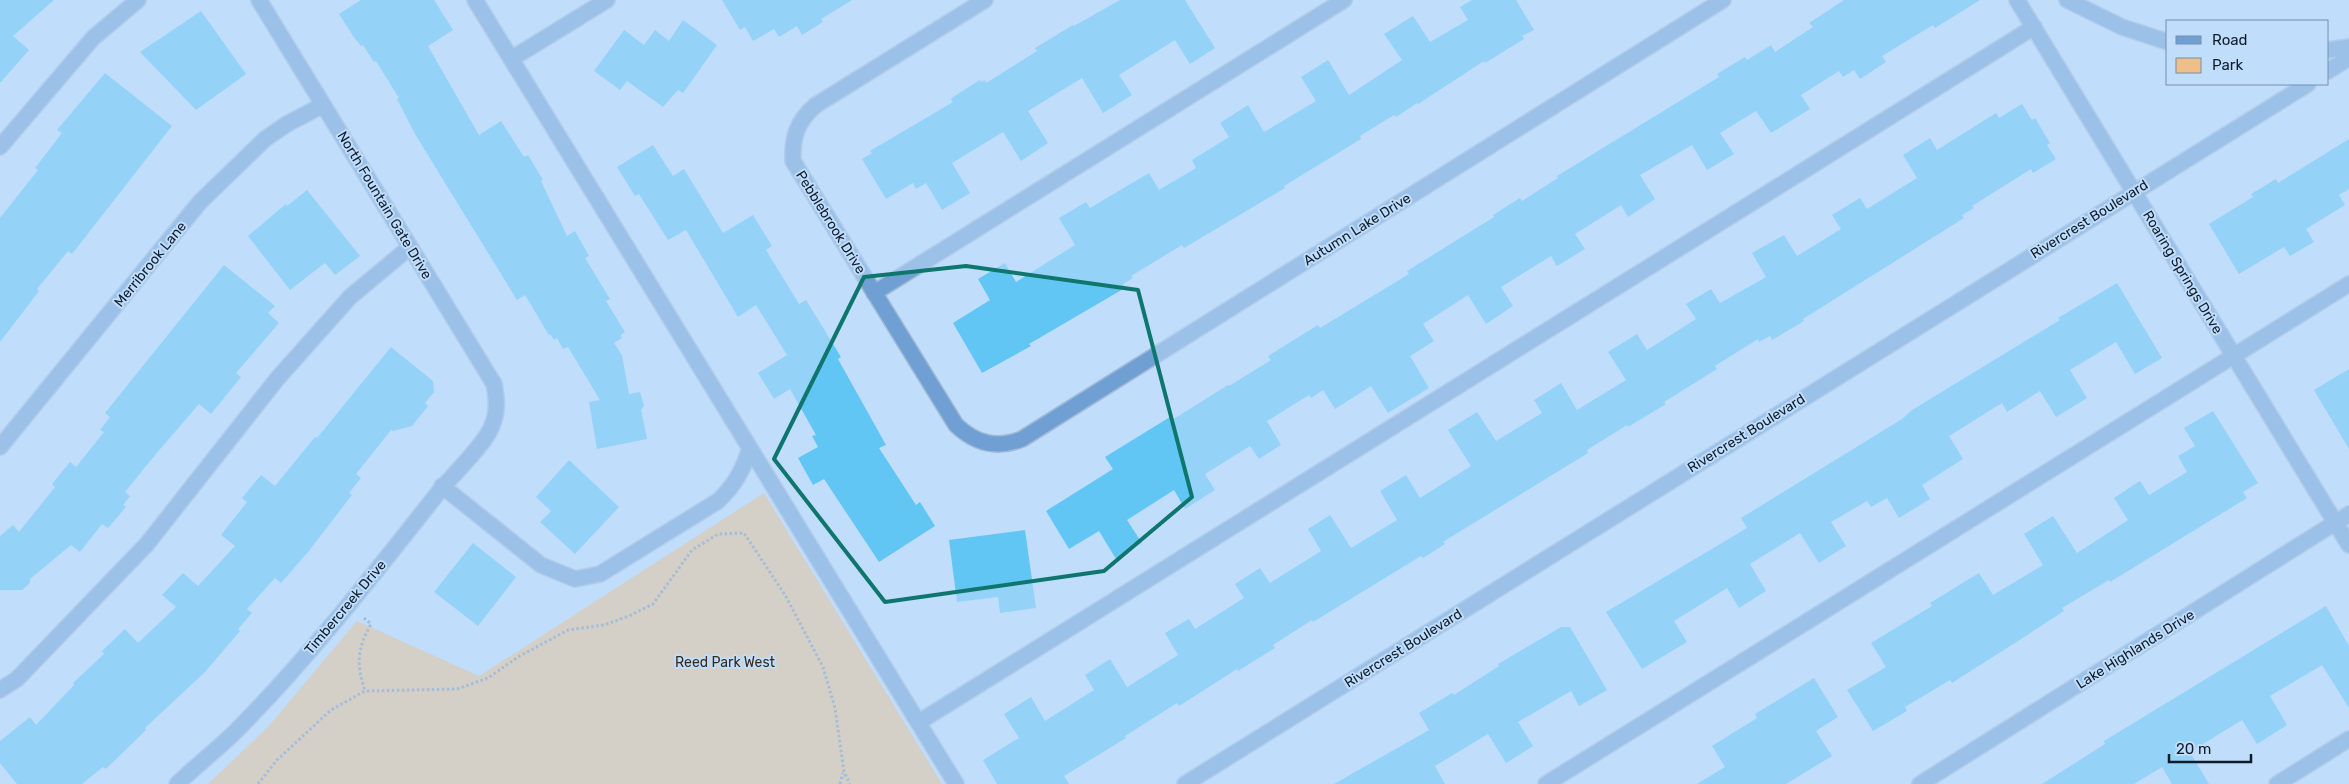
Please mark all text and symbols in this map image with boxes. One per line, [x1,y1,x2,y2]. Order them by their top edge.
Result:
legend [2166,20,2329,85]
text: Road [2212,31,2248,49]
text: Park [2212,56,2243,74]
street label: North Fountain Gate Drive [334,128,436,282]
street label: Pebblebrook Drive [792,168,869,277]
street label: Rivercrest Boulevard [2027,176,2151,263]
street label: Autumn Lake Drive [1300,189,1414,269]
street label: Roaring Springs Drive [2139,208,2226,337]
street label: Merribrook Lane [111,218,190,310]
street label: Rivercrest Boulevard [1684,390,1808,477]
street label: Timbercreek Drive [301,557,390,658]
street label: Rivercrest Boulevard [1341,605,1465,692]
street label: Lake Highlands Drive [2073,606,2198,693]
park label: Reed Park West [675,654,776,671]
scale bar [2169,732,2252,764]
text: 20 m [2176,740,2211,758]

